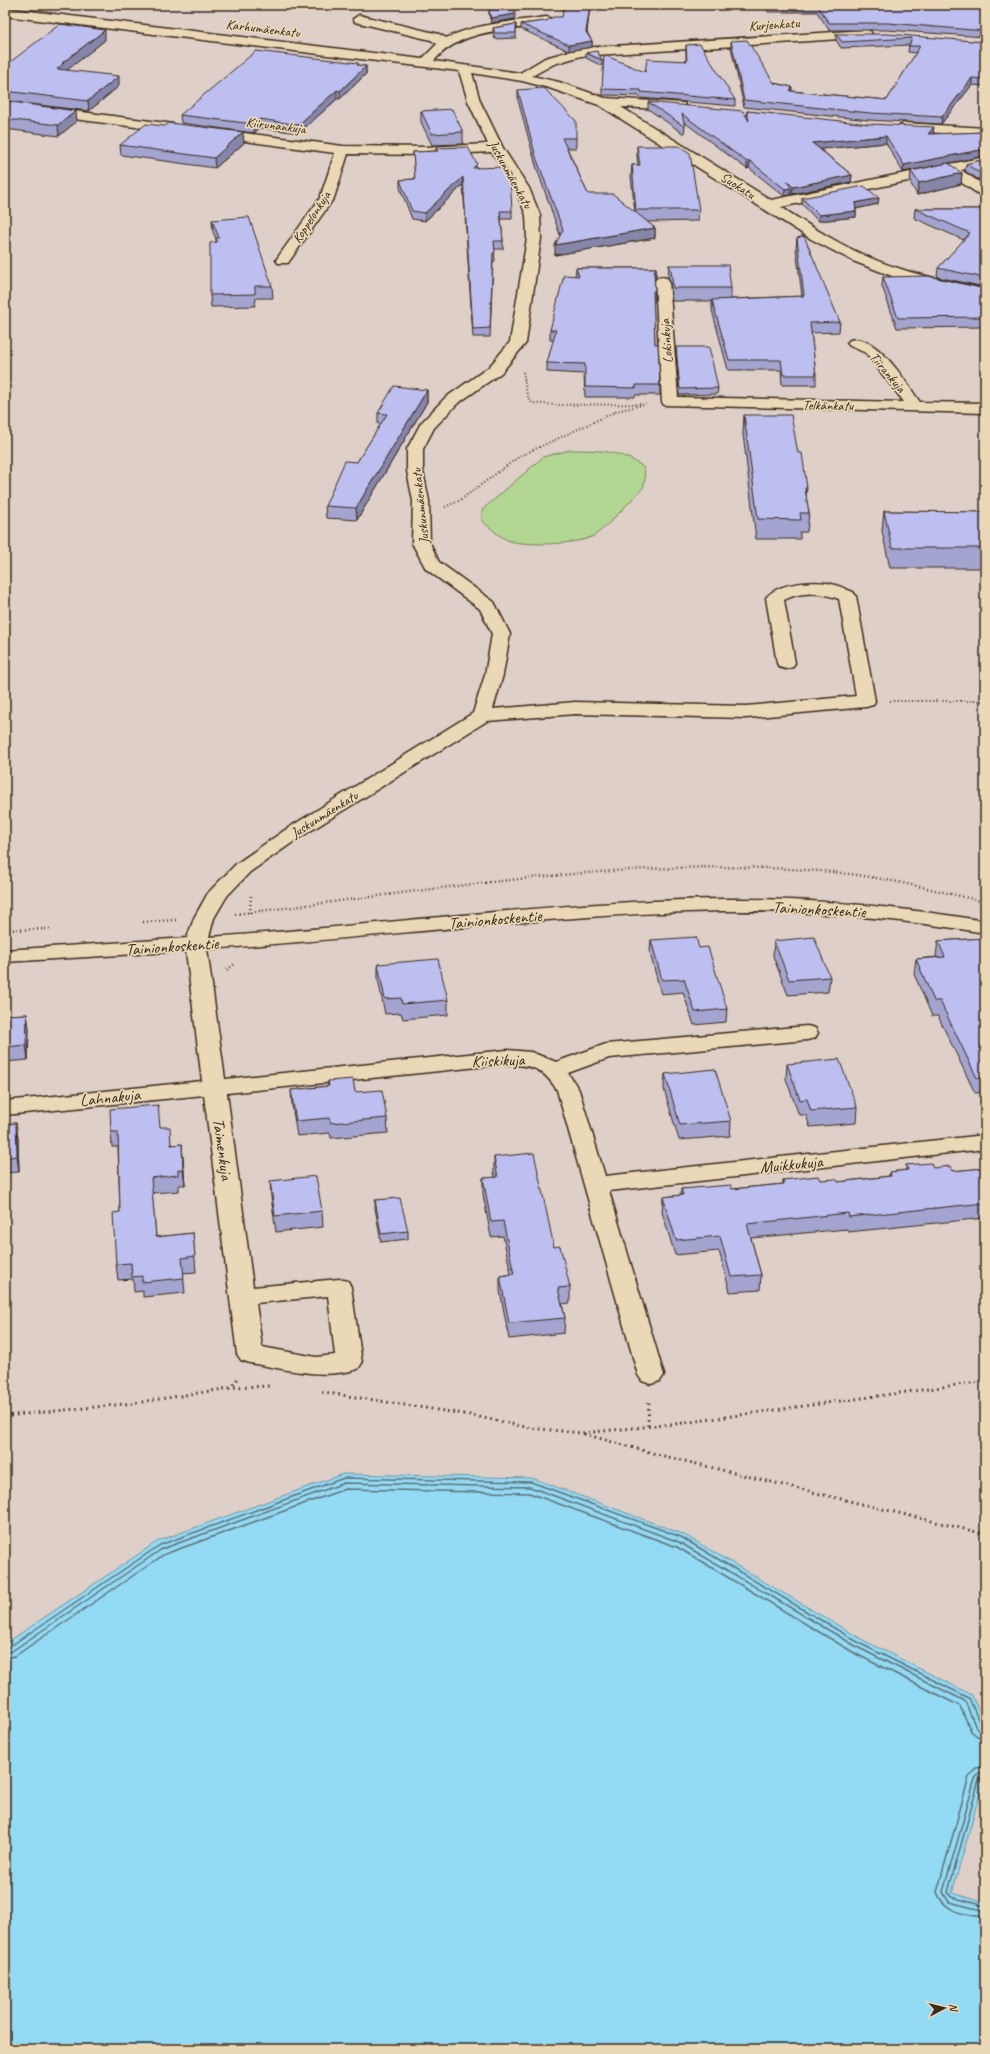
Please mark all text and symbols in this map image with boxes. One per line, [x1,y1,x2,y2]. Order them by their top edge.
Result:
street label: Kurjenkatu [748,14,801,35]
street label: Karhumäenkatu [225,16,302,42]
street label: Kiirunankuja [245,113,308,138]
street label: Juskunmäenkatu [484,136,537,212]
street label: Suokatu [717,168,759,203]
street label: Koppelonkuja [288,187,335,247]
street label: Lokinkuja [656,317,677,364]
street label: Tiirankuja [866,349,910,397]
street label: Telkänkatu [802,397,854,414]
street label: Juskunmäenkatu [408,467,433,546]
street label: Juskunmäenkatu [287,787,362,842]
street label: Tainionkoskentie [772,897,867,922]
street label: Tainionkoskentie [448,905,544,934]
street label: Tainionkoskentie [125,933,221,960]
street label: Kiiskikuja [471,1049,526,1072]
street label: Lahnakuja [79,1084,143,1111]
street label: Taimenkuja [208,1117,237,1183]
street label: Muikkukuja [759,1151,825,1178]
north arrow [924,1988,964,2028]
text: N [947,2003,962,2013]

